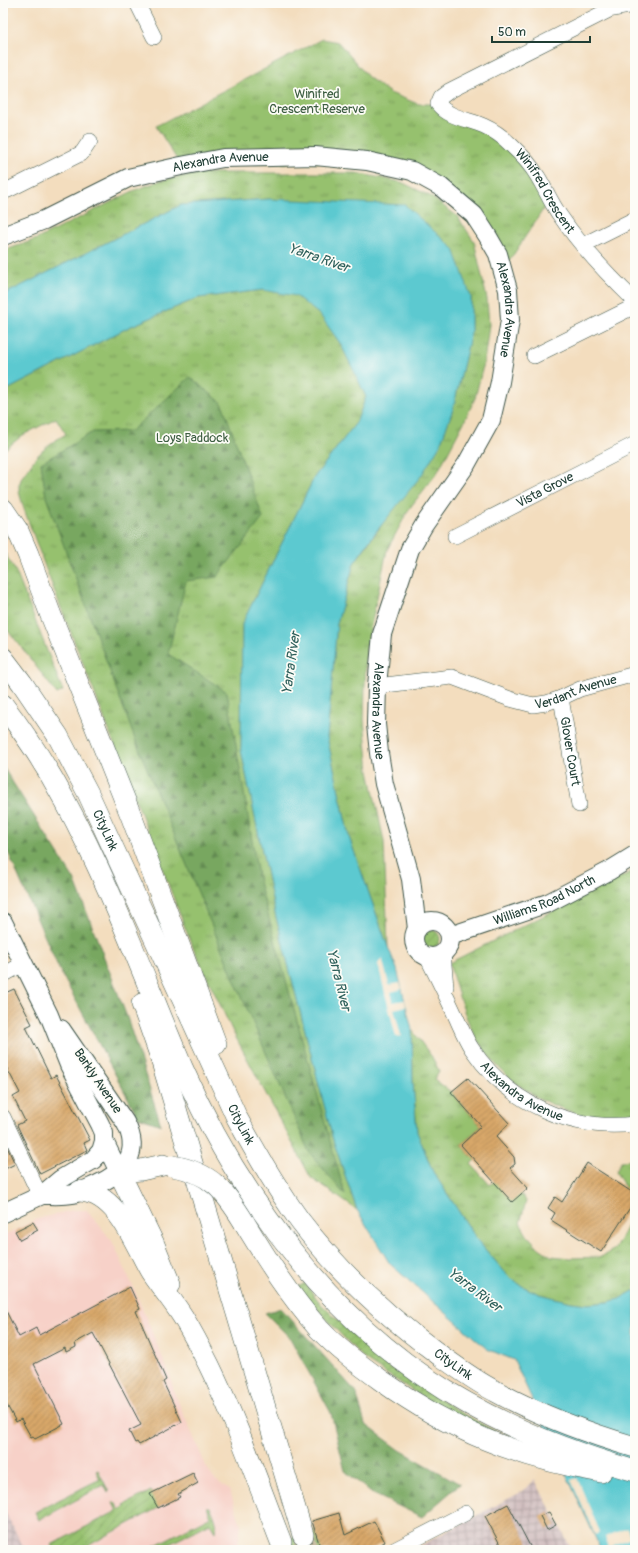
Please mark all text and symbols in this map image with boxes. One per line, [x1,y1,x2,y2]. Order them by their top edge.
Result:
scale bar [492,18,590,44]
text: 50 m [498,25,526,40]
park label: Winifred Crescent Reserve [269,86,365,117]
street label: Winifred Crescent [512,145,579,238]
street label: Alexandra Avenue [170,149,269,176]
water label: Yarra River [287,240,353,277]
street label: Alexandra Avenue [492,259,518,359]
park label: Loys Paddock [156,430,229,446]
street label: Vista Grove [514,468,577,511]
water label: Yarra River [278,629,304,695]
street label: Alexandra Avenue [368,662,388,761]
street label: Verdant Avenue [533,671,619,713]
street label: Glover Court [556,715,584,788]
street label: CityLink [89,807,122,854]
street label: Williams Road North [491,872,598,929]
water label: Yarra River [323,947,355,1014]
street label: Barkly Avenue [70,1045,126,1117]
street label: Alexandra Avenue [477,1058,565,1125]
street label: CityLink [224,1102,258,1148]
water label: Yarra River [445,1264,507,1317]
street label: CityLink [431,1345,476,1384]

